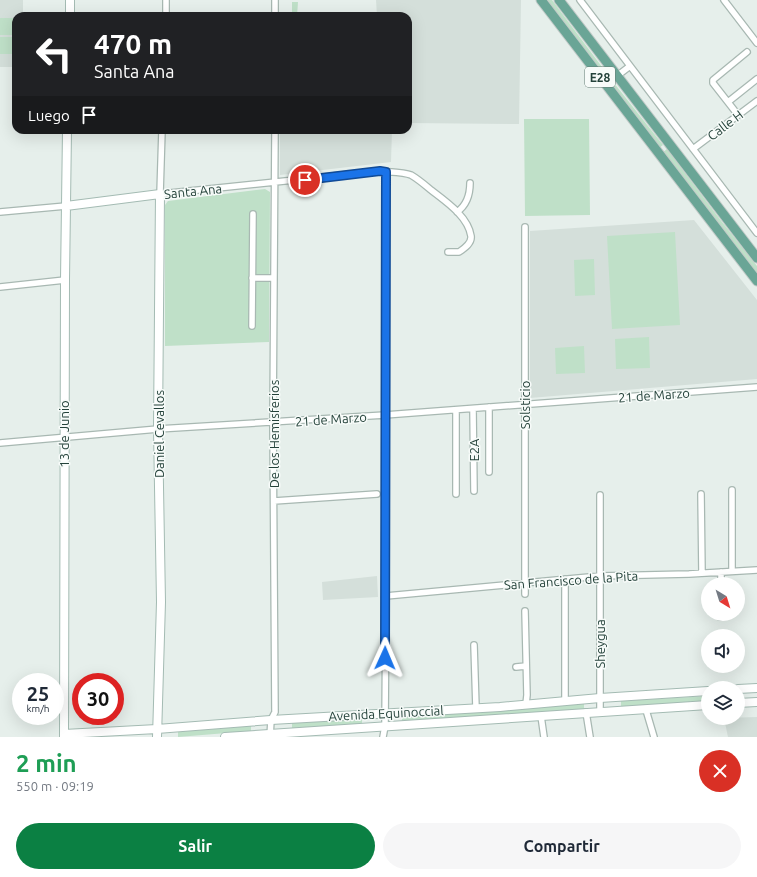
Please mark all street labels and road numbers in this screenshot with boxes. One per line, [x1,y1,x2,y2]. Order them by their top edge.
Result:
road number: E28 [585,67,615,87]
street label: Calle H [705,107,745,143]
street label: Santa Ana [163,181,223,201]
street label: De los Hemisferios [267,379,281,488]
street label: Solsticio [518,381,532,429]
street label: 21 de Marzo [618,386,690,404]
street label: Daniel Cevallos [152,390,166,478]
street label: 13 de Junio [57,400,71,468]
street label: 21 de Marzo [295,410,367,428]
street label: E2A [467,438,481,462]
street label: San Francisco de la Pita [503,568,639,592]
street label: Sheygua [593,619,607,669]
street label: Avenida Equinoccial [328,703,445,723]

